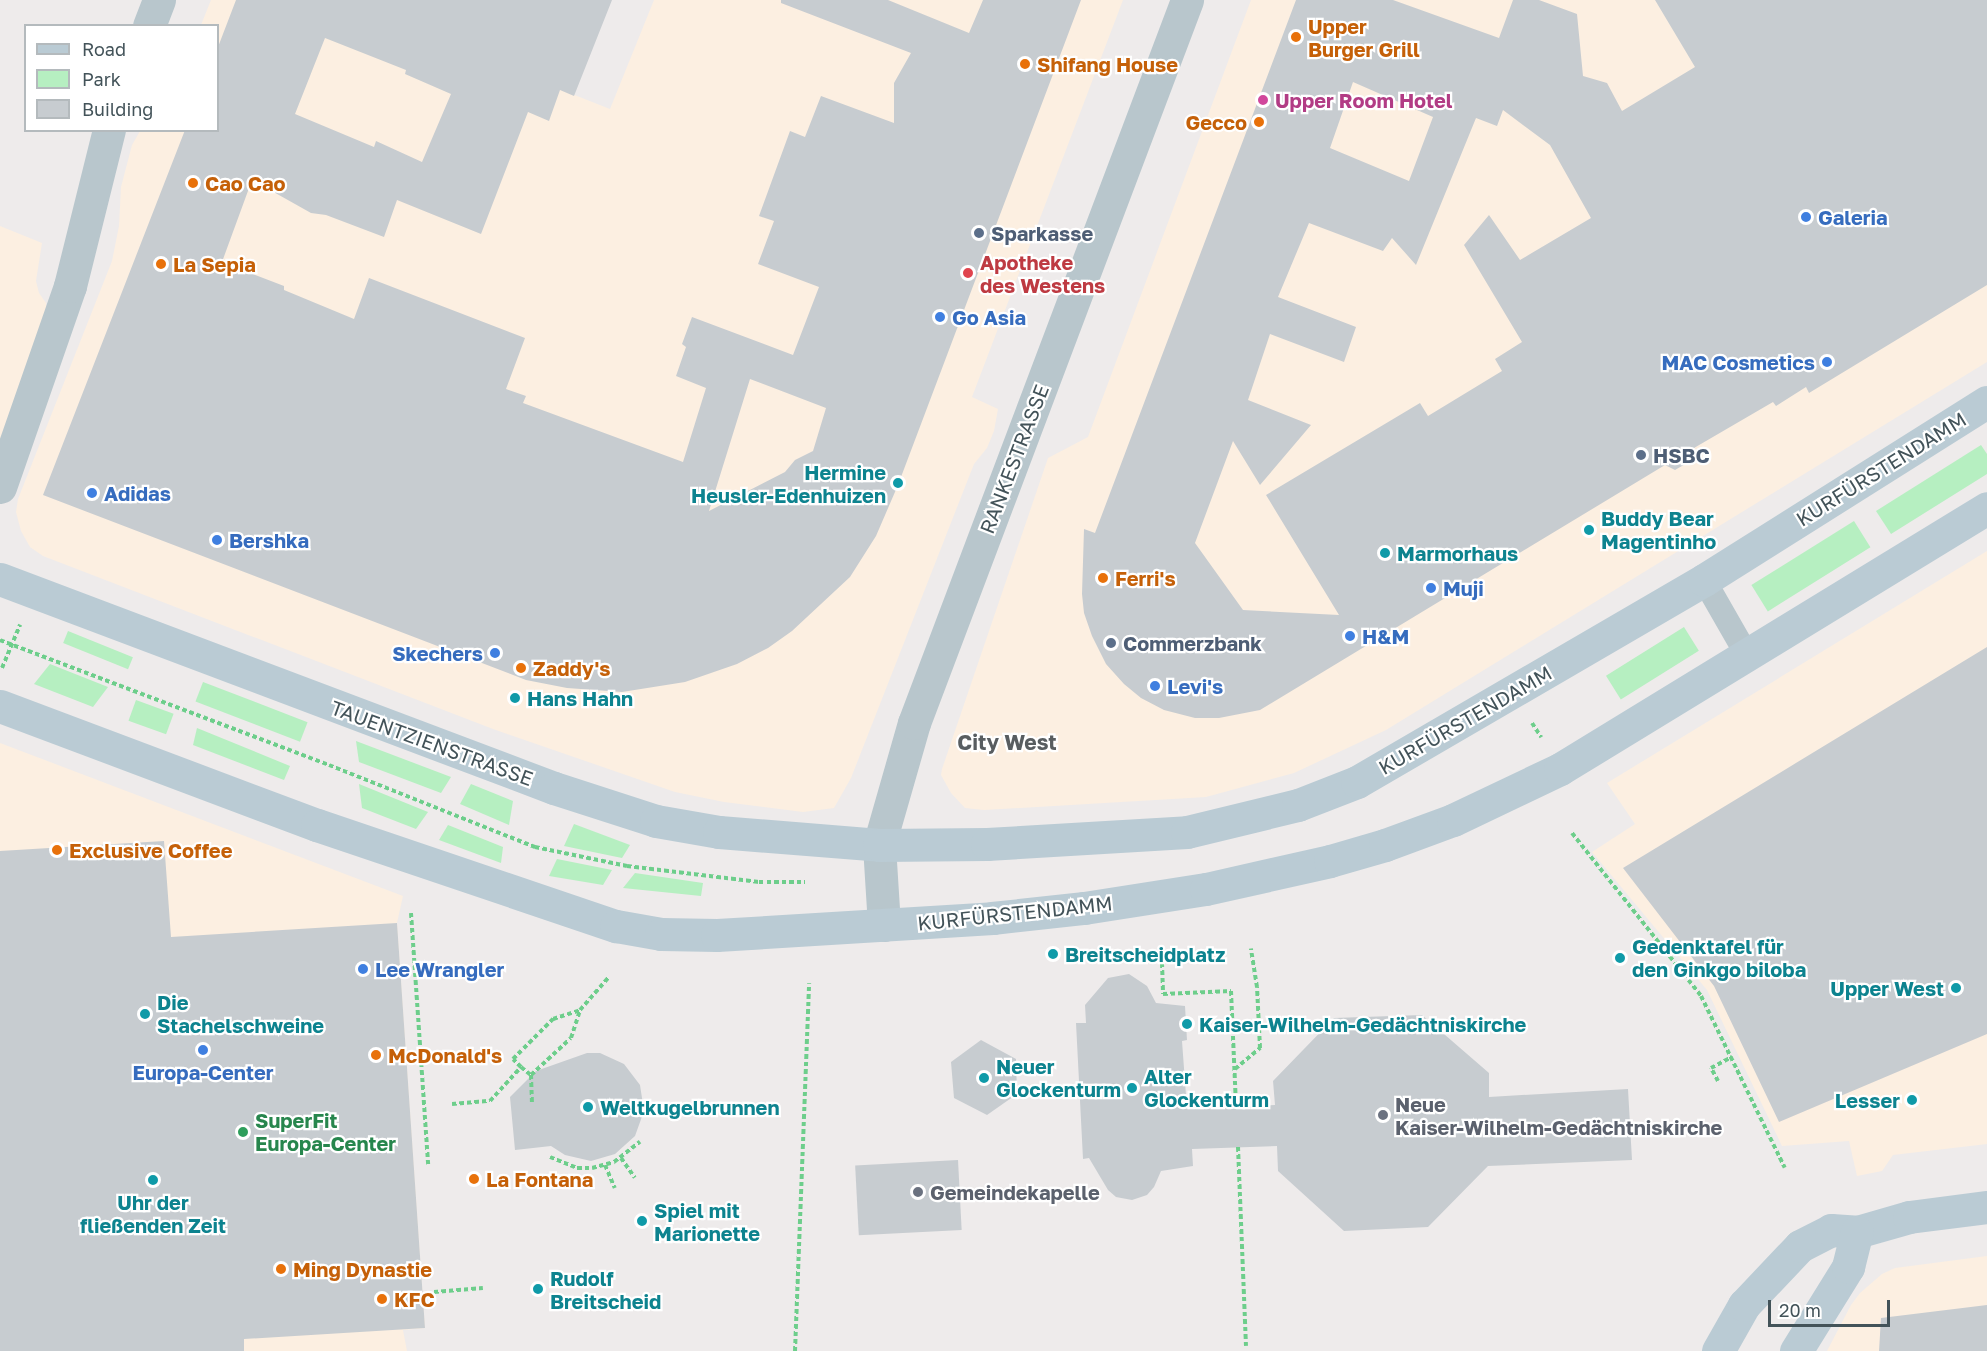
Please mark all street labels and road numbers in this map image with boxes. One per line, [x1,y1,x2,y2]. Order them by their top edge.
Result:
street label: RANKESTRASSE [975,381,1053,537]
street label: KURFÜRSTENDAMM [1792,407,1970,531]
street label: KURFÜRSTENDAMM [1374,661,1556,779]
street label: TAUENTZIENSTRASSE [328,695,536,791]
street label: KURFÜRSTENDAMM [916,891,1114,935]

